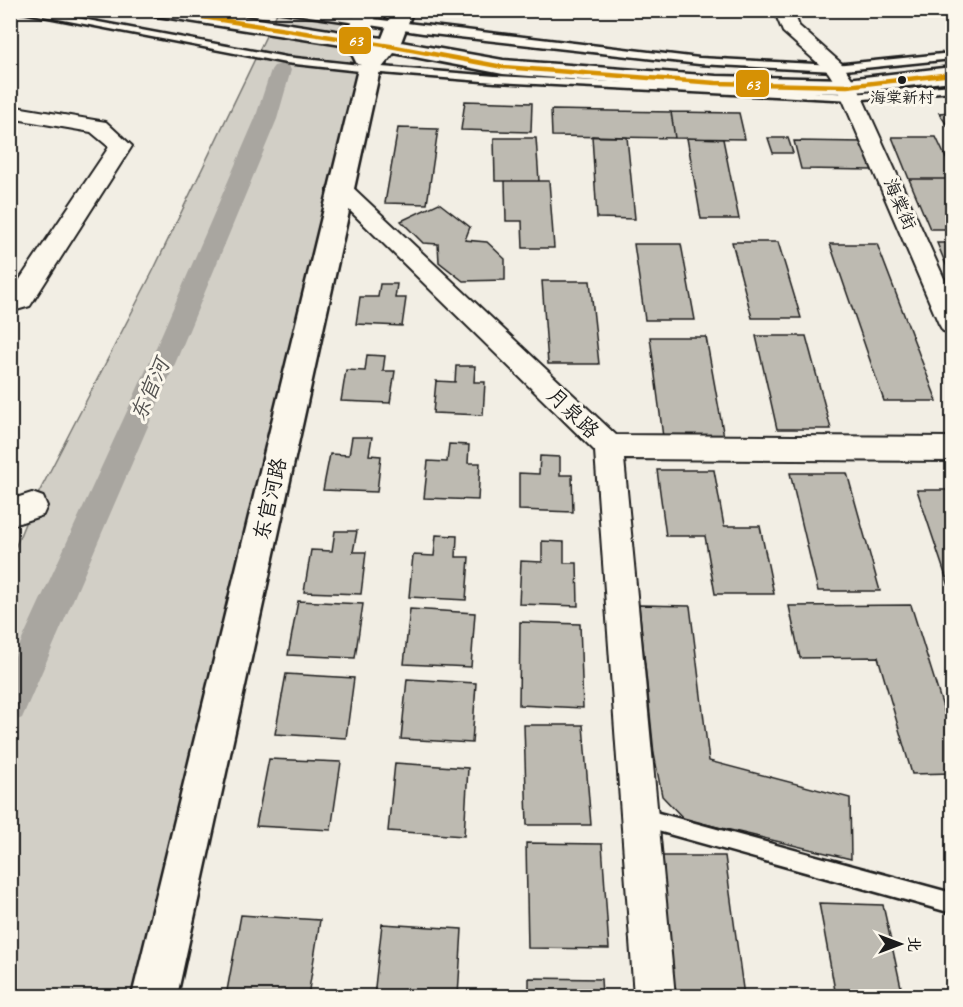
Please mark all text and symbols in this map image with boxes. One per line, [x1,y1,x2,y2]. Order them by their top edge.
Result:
line badge: 63 [338,26,372,55]
text: 63 [348,31,364,51]
line badge: 63 [735,69,770,98]
marker: 海棠新村 [896,74,908,86]
text: 63 [745,75,761,95]
place label: 海棠新村 [870,88,934,108]
street label: 海棠街 [879,175,921,233]
water label: 东官河 [124,351,177,426]
street label: 月泉路 [541,382,605,444]
street label: 东官河路 [248,455,292,543]
north arrow [870,914,930,974]
text: 北 [904,936,924,952]

